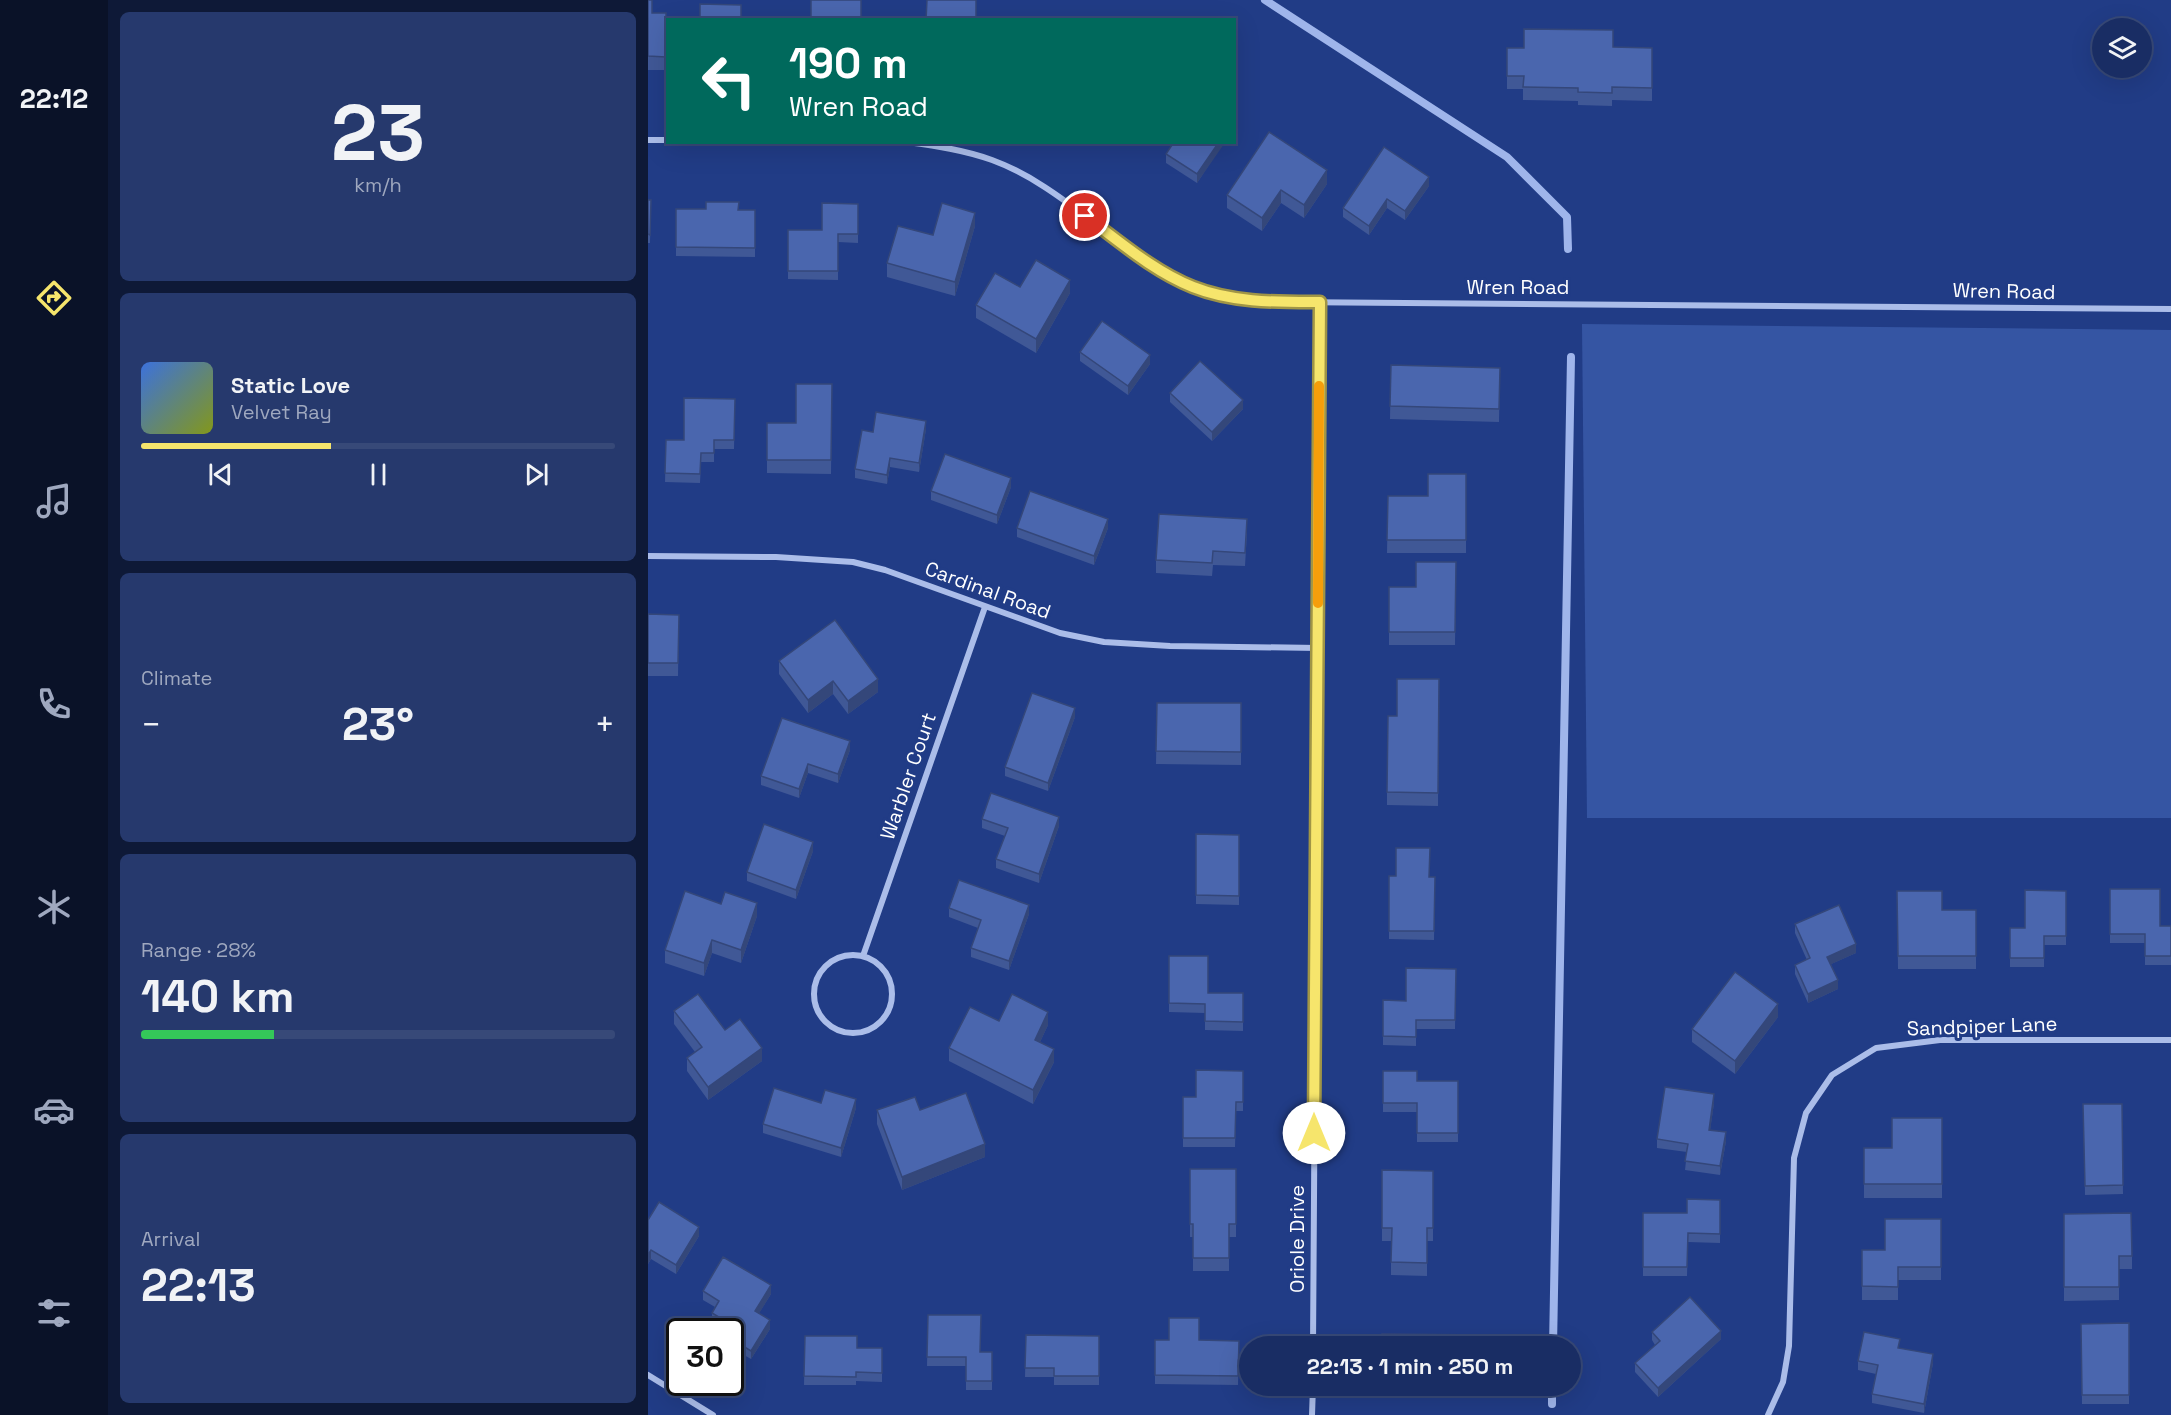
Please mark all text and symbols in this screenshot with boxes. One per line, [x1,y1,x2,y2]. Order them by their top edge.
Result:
map controls [2092,18,2152,78]
button: layers [2092,18,2152,78]
text: 190 m [789,37,908,90]
icon: left [690,42,768,120]
text: 22:12 [20,81,88,116]
text: 23 [331,83,425,183]
text: Wren Road [789,89,928,124]
text: km/h [354,172,402,198]
pin [1059,190,1110,241]
icon: arrive [1068,199,1101,232]
street label: Wren Road [1467,274,1569,300]
icon: directions [33,277,75,319]
street label: Wren Road [1952,277,2056,305]
text: Static Love [231,371,350,399]
text: Velvet Ray [231,399,332,425]
icon: previous [204,458,237,491]
icon: pause [362,458,395,491]
icon: next [520,458,553,491]
icon: music [33,480,75,522]
street label: Cardinal Road [921,555,1055,625]
text: Climate [141,665,212,691]
icon: phone [33,683,75,725]
text: 23° [342,696,414,753]
text: − [141,704,161,746]
text: + [595,704,615,746]
street label: Warbler Court [874,709,942,843]
icon: climate [33,886,75,928]
text: Range · 28% [141,937,256,963]
text: 140 km [141,968,294,1025]
street label: Sandpiper Lane [1906,1010,2058,1042]
icon: car [33,1089,75,1131]
position arrow [1282,1101,1346,1165]
street label: Oriole Drive [1284,1185,1310,1293]
text: Arrival [141,1226,200,1252]
text: 22:13 [141,1257,256,1314]
icon: filters [33,1292,75,1334]
speed limit sign: 30 [666,1318,744,1396]
text: 22:13 · 1 min · 250 m [1307,1352,1513,1380]

